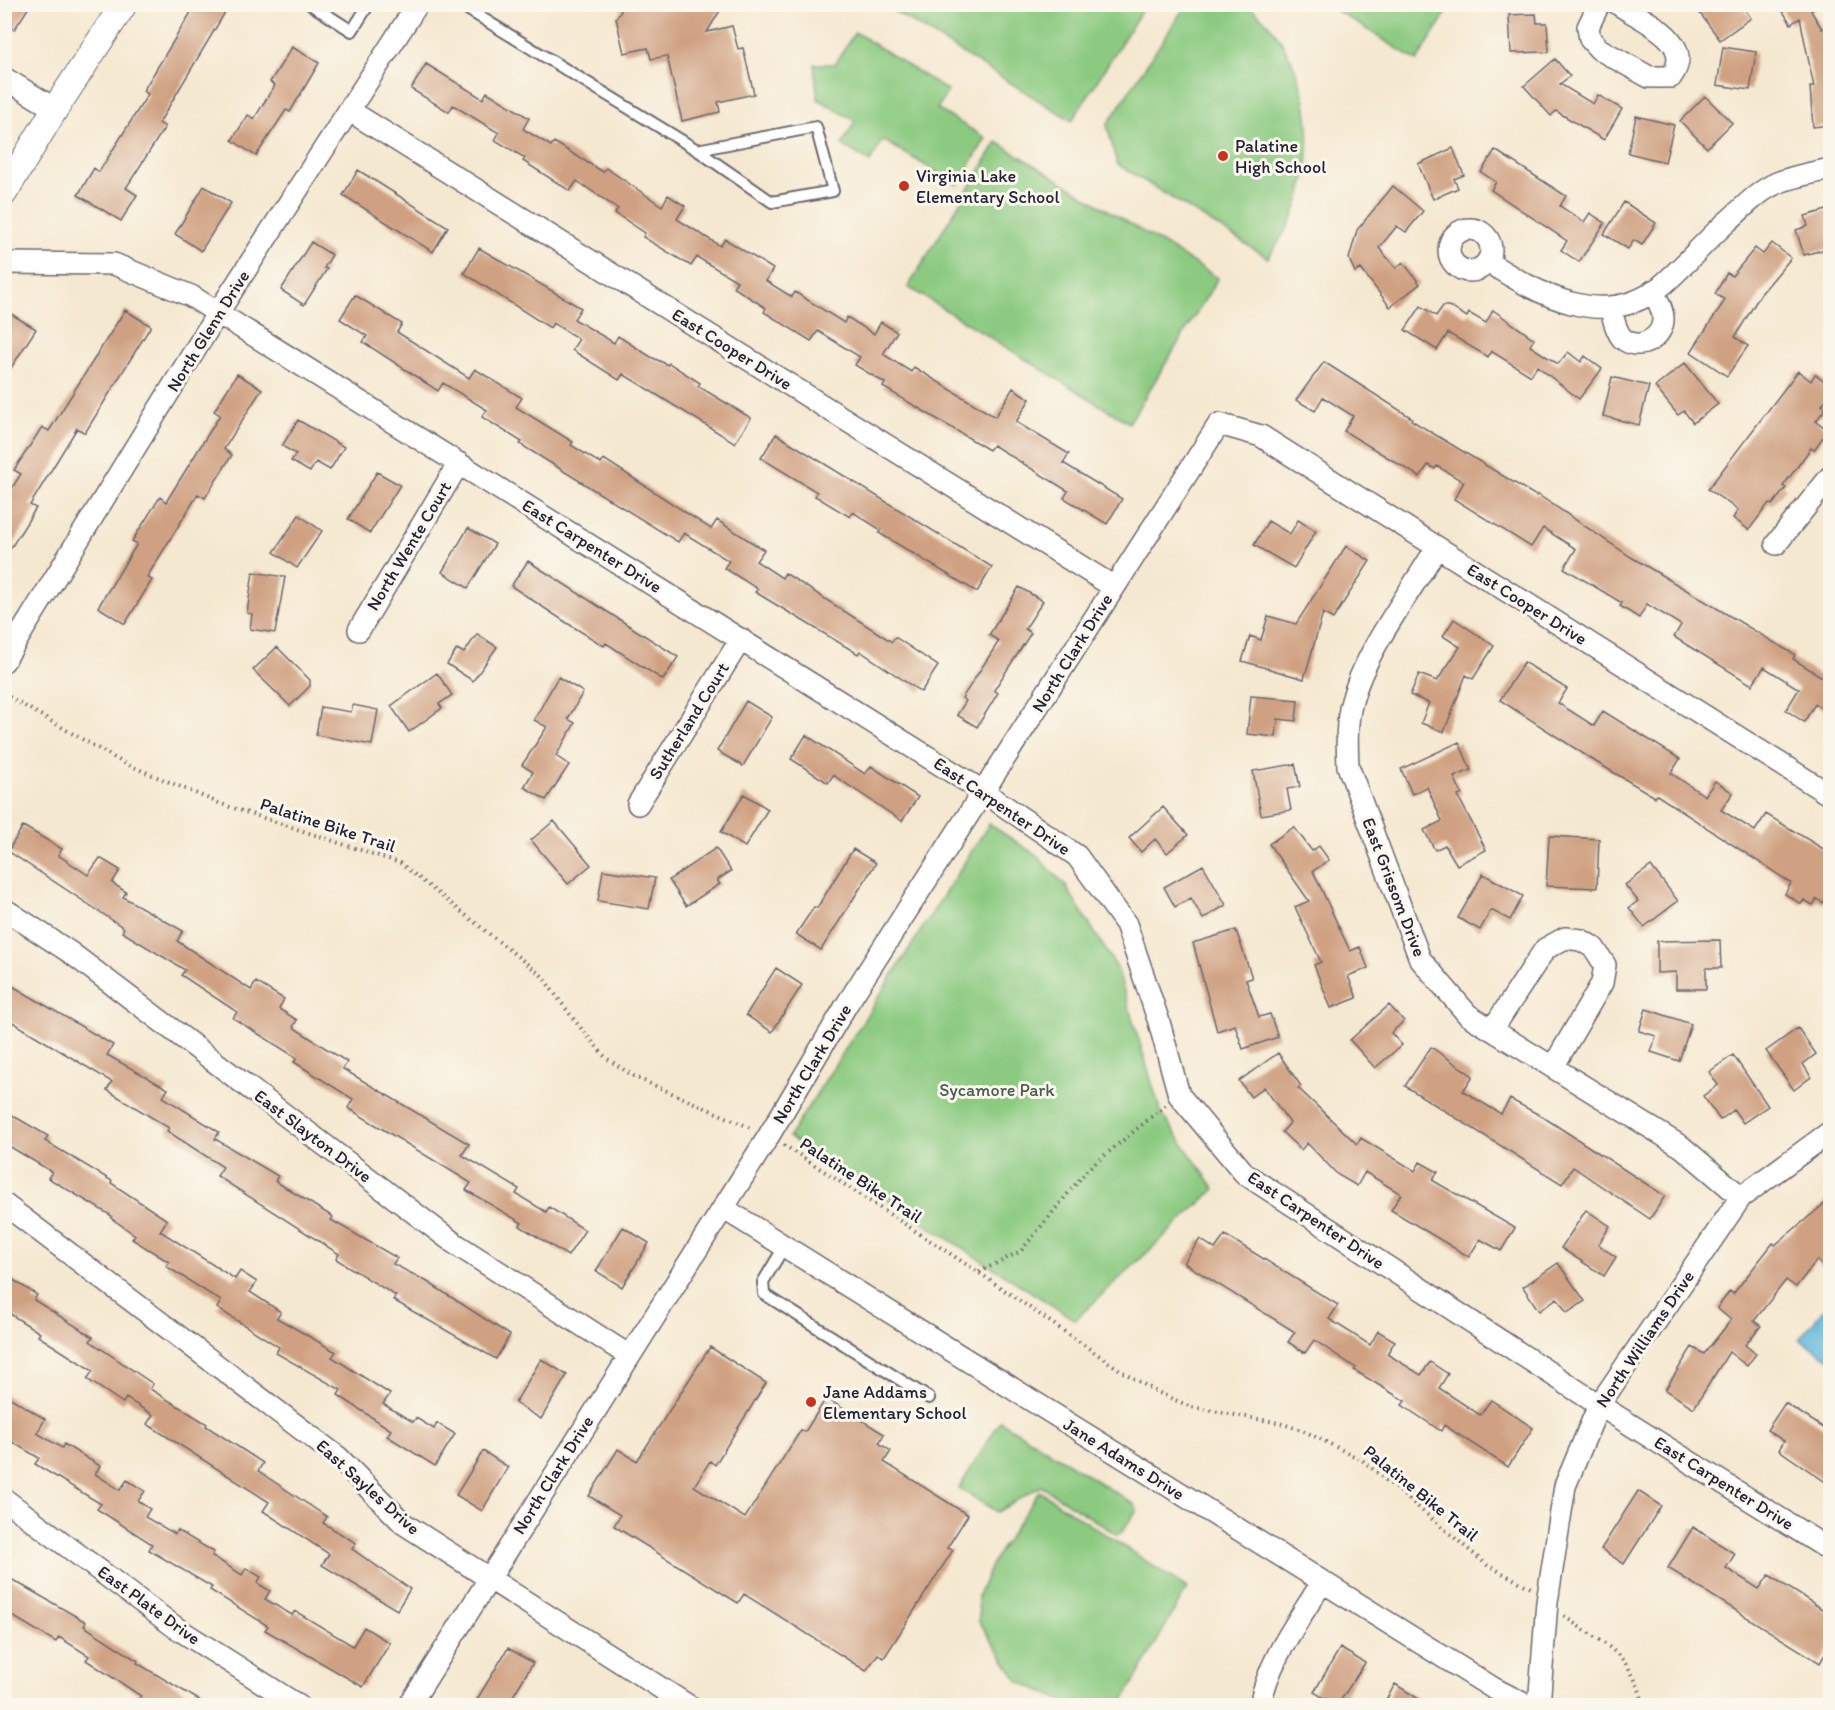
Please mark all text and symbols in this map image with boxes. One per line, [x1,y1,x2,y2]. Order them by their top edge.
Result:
place label: Palatine High School [1235,135,1326,178]
marker: Palatine High School [1216,149,1230,163]
place label: Virginia Lake Elementary School [916,165,1060,208]
marker: Virginia Lake Elementary School [897,179,911,193]
street label: North Glenn Drive [162,266,254,396]
street label: East Cooper Drive [668,303,796,395]
street label: North Wente Court [362,477,456,615]
street label: East Carpenter Drive [518,494,666,598]
street label: East Cooper Drive [1463,558,1591,650]
street label: North Clark Drive [1027,590,1117,716]
street label: Sutherland Court [644,658,734,784]
street label: East Carpenter Drive [929,752,1075,860]
street label: Palatine Bike Trail [257,793,399,857]
street label: East Grissom Drive [1357,814,1431,960]
street label: North Clark Drive [768,1000,856,1128]
park label: Sycamore Park [939,1079,1055,1101]
street label: East Slayton Drive [250,1085,376,1187]
street label: Palatine Bike Trail [796,1132,926,1228]
street label: East Carpenter Drive [1243,1166,1389,1274]
street label: North Williams Drive [1591,1266,1699,1412]
place label: Jane Addams Elementary School [823,1381,967,1424]
marker: Jane Addams Elementary School [804,1395,818,1409]
street label: North Clark Drive [508,1412,598,1538]
street label: Jane Adams Drive [1059,1413,1189,1505]
street label: East Carpenter Drive [1650,1431,1798,1535]
street label: East Sayles Drive [312,1435,424,1539]
street label: Palatine Bike Trail [1359,1440,1483,1546]
street label: East Plate Drive [93,1560,205,1650]

